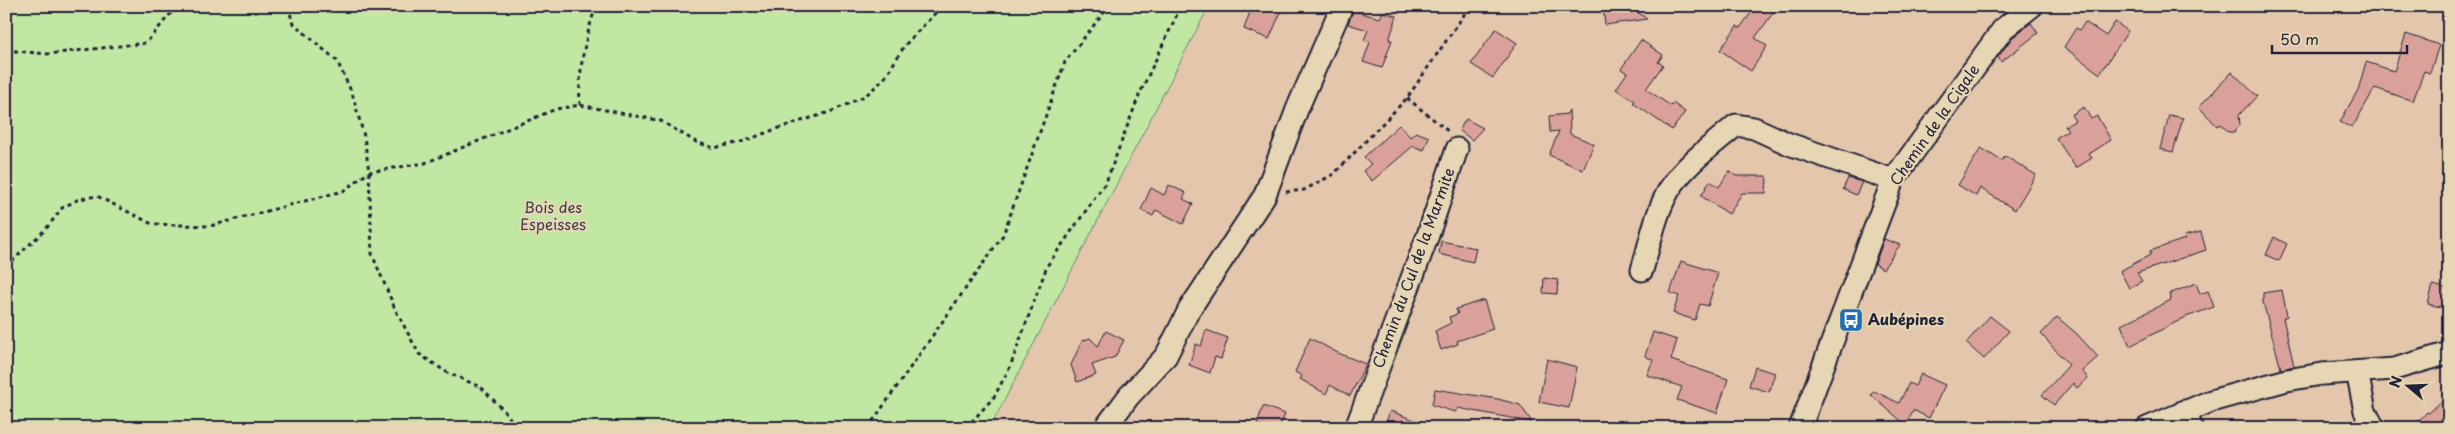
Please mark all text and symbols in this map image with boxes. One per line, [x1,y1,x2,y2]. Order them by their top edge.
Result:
scale bar [2272,22,2408,54]
text: 50 m [2280,27,2319,50]
street label: Chemin de la Cigale [1883,59,1984,190]
street label: Chemin du Cul de la Marmite [1366,164,1460,371]
park label: Bois des Espeisses [520,195,586,235]
bus stop icon: Aubépines [1838,307,1864,333]
place label: Aubépines [1868,307,1944,330]
north arrow [2382,362,2432,412]
text: N [2384,373,2407,390]

